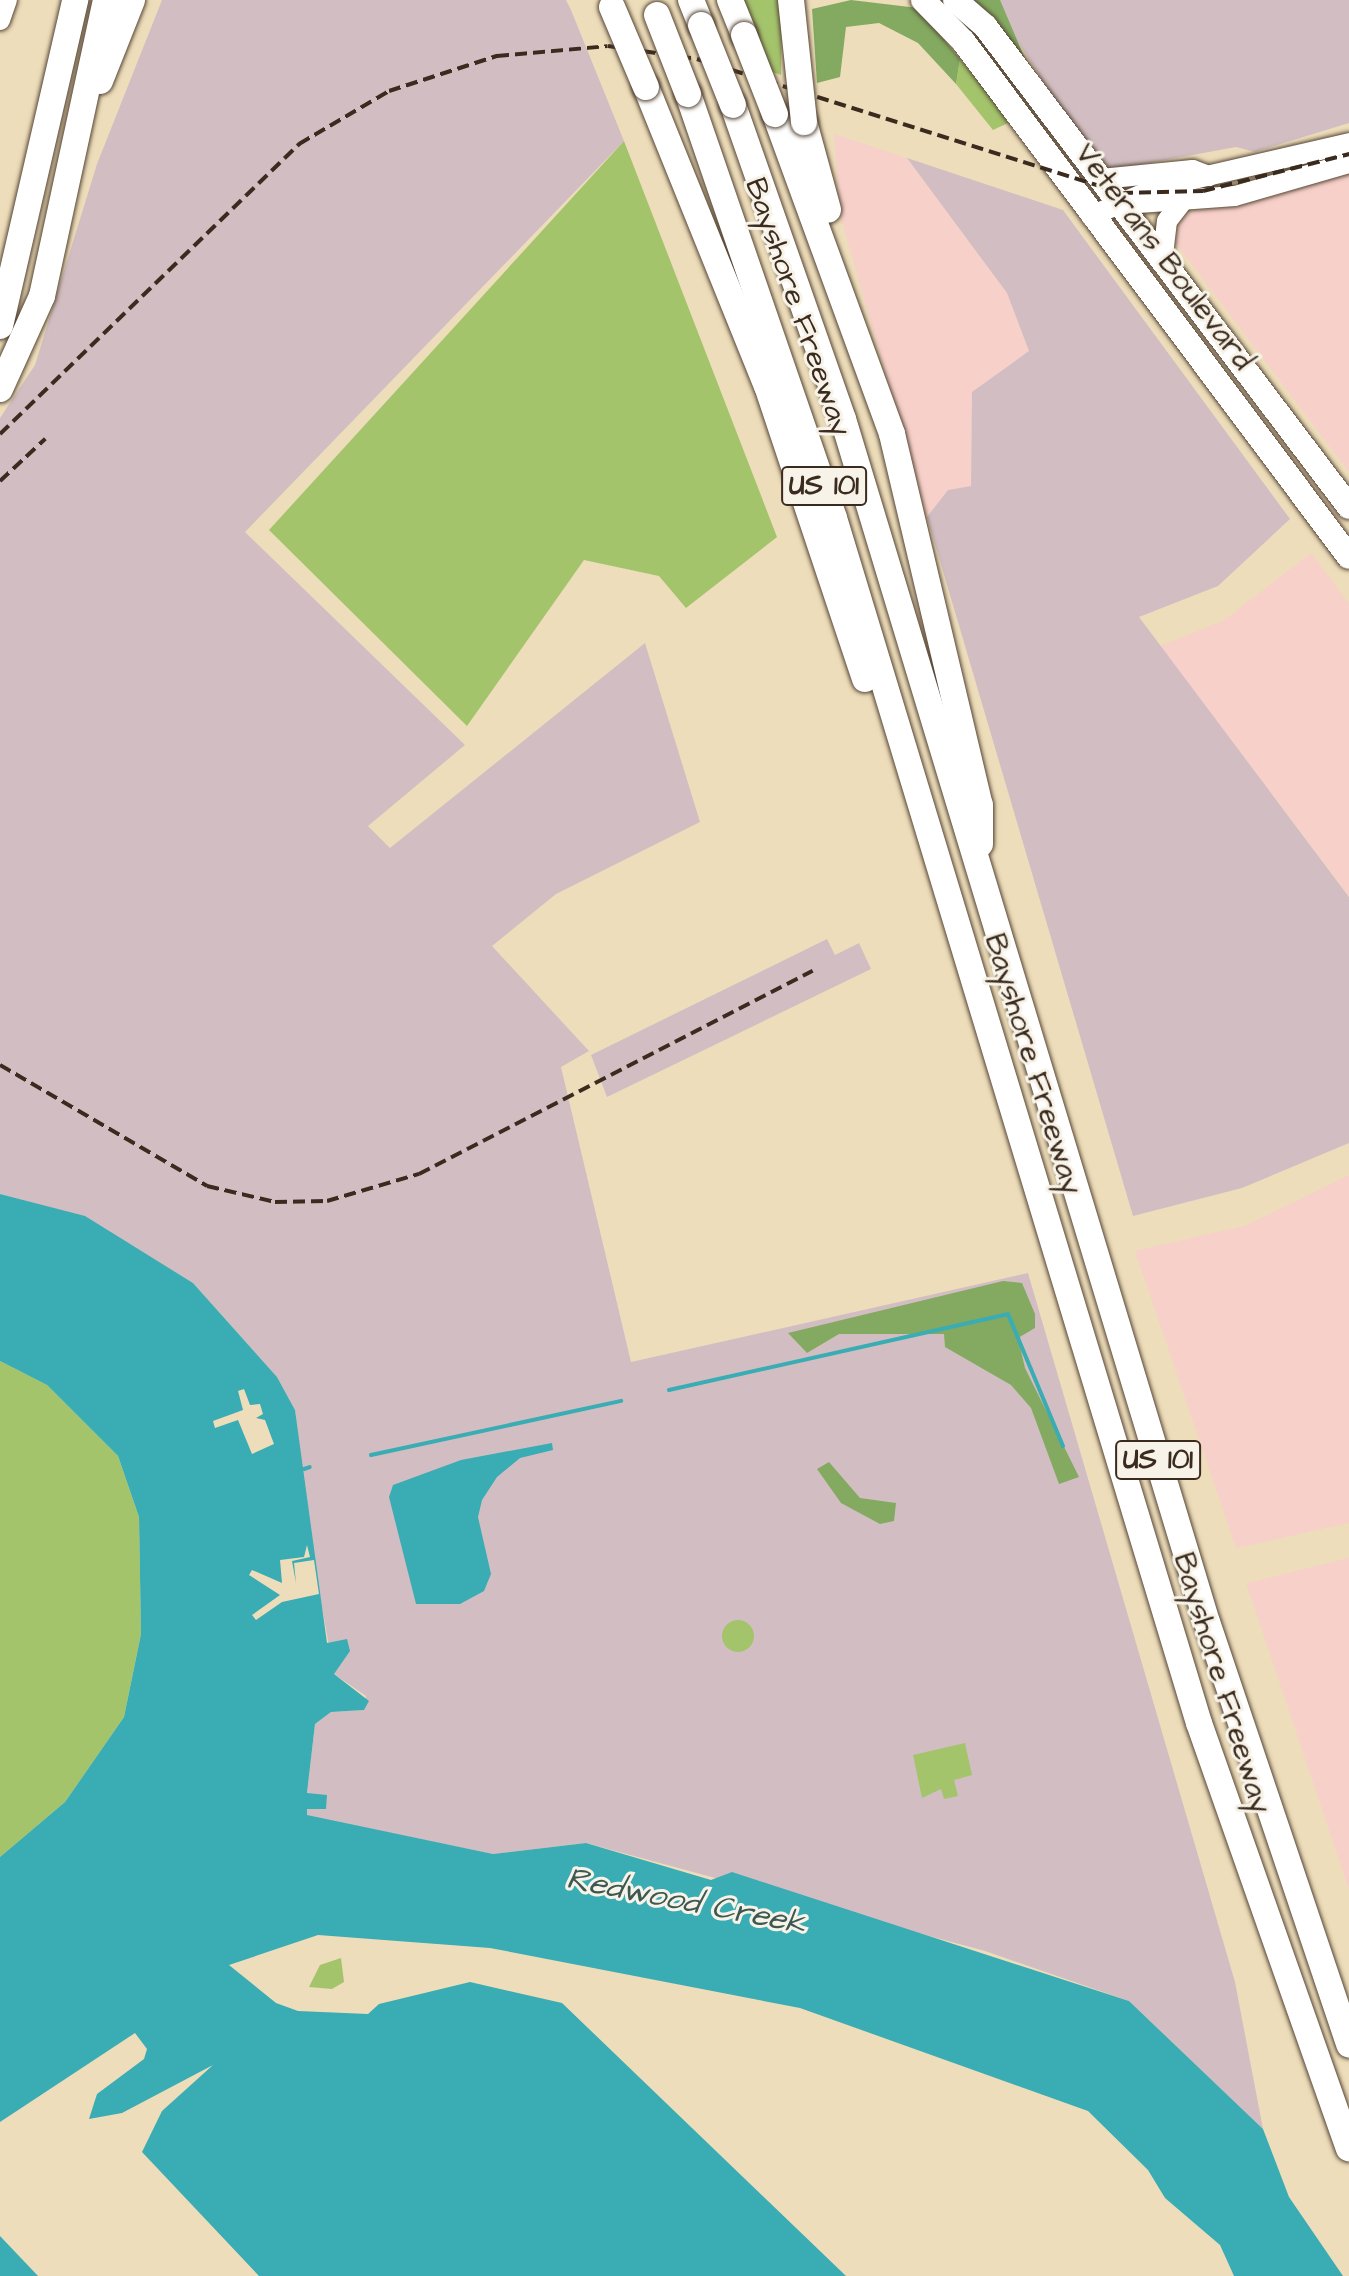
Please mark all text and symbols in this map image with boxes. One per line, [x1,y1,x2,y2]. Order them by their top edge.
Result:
street label: Veterans Boulevard [1067,137,1261,377]
street label: Bayshore Freeway [737,173,859,441]
road number: US 101 [780,462,868,510]
street label: Bayshore Freeway [976,929,1090,1199]
road number: US 101 [1114,1436,1202,1484]
street label: Bayshore Freeway [1165,1548,1279,1818]
water label: Redwood Creek [563,1860,809,1944]

